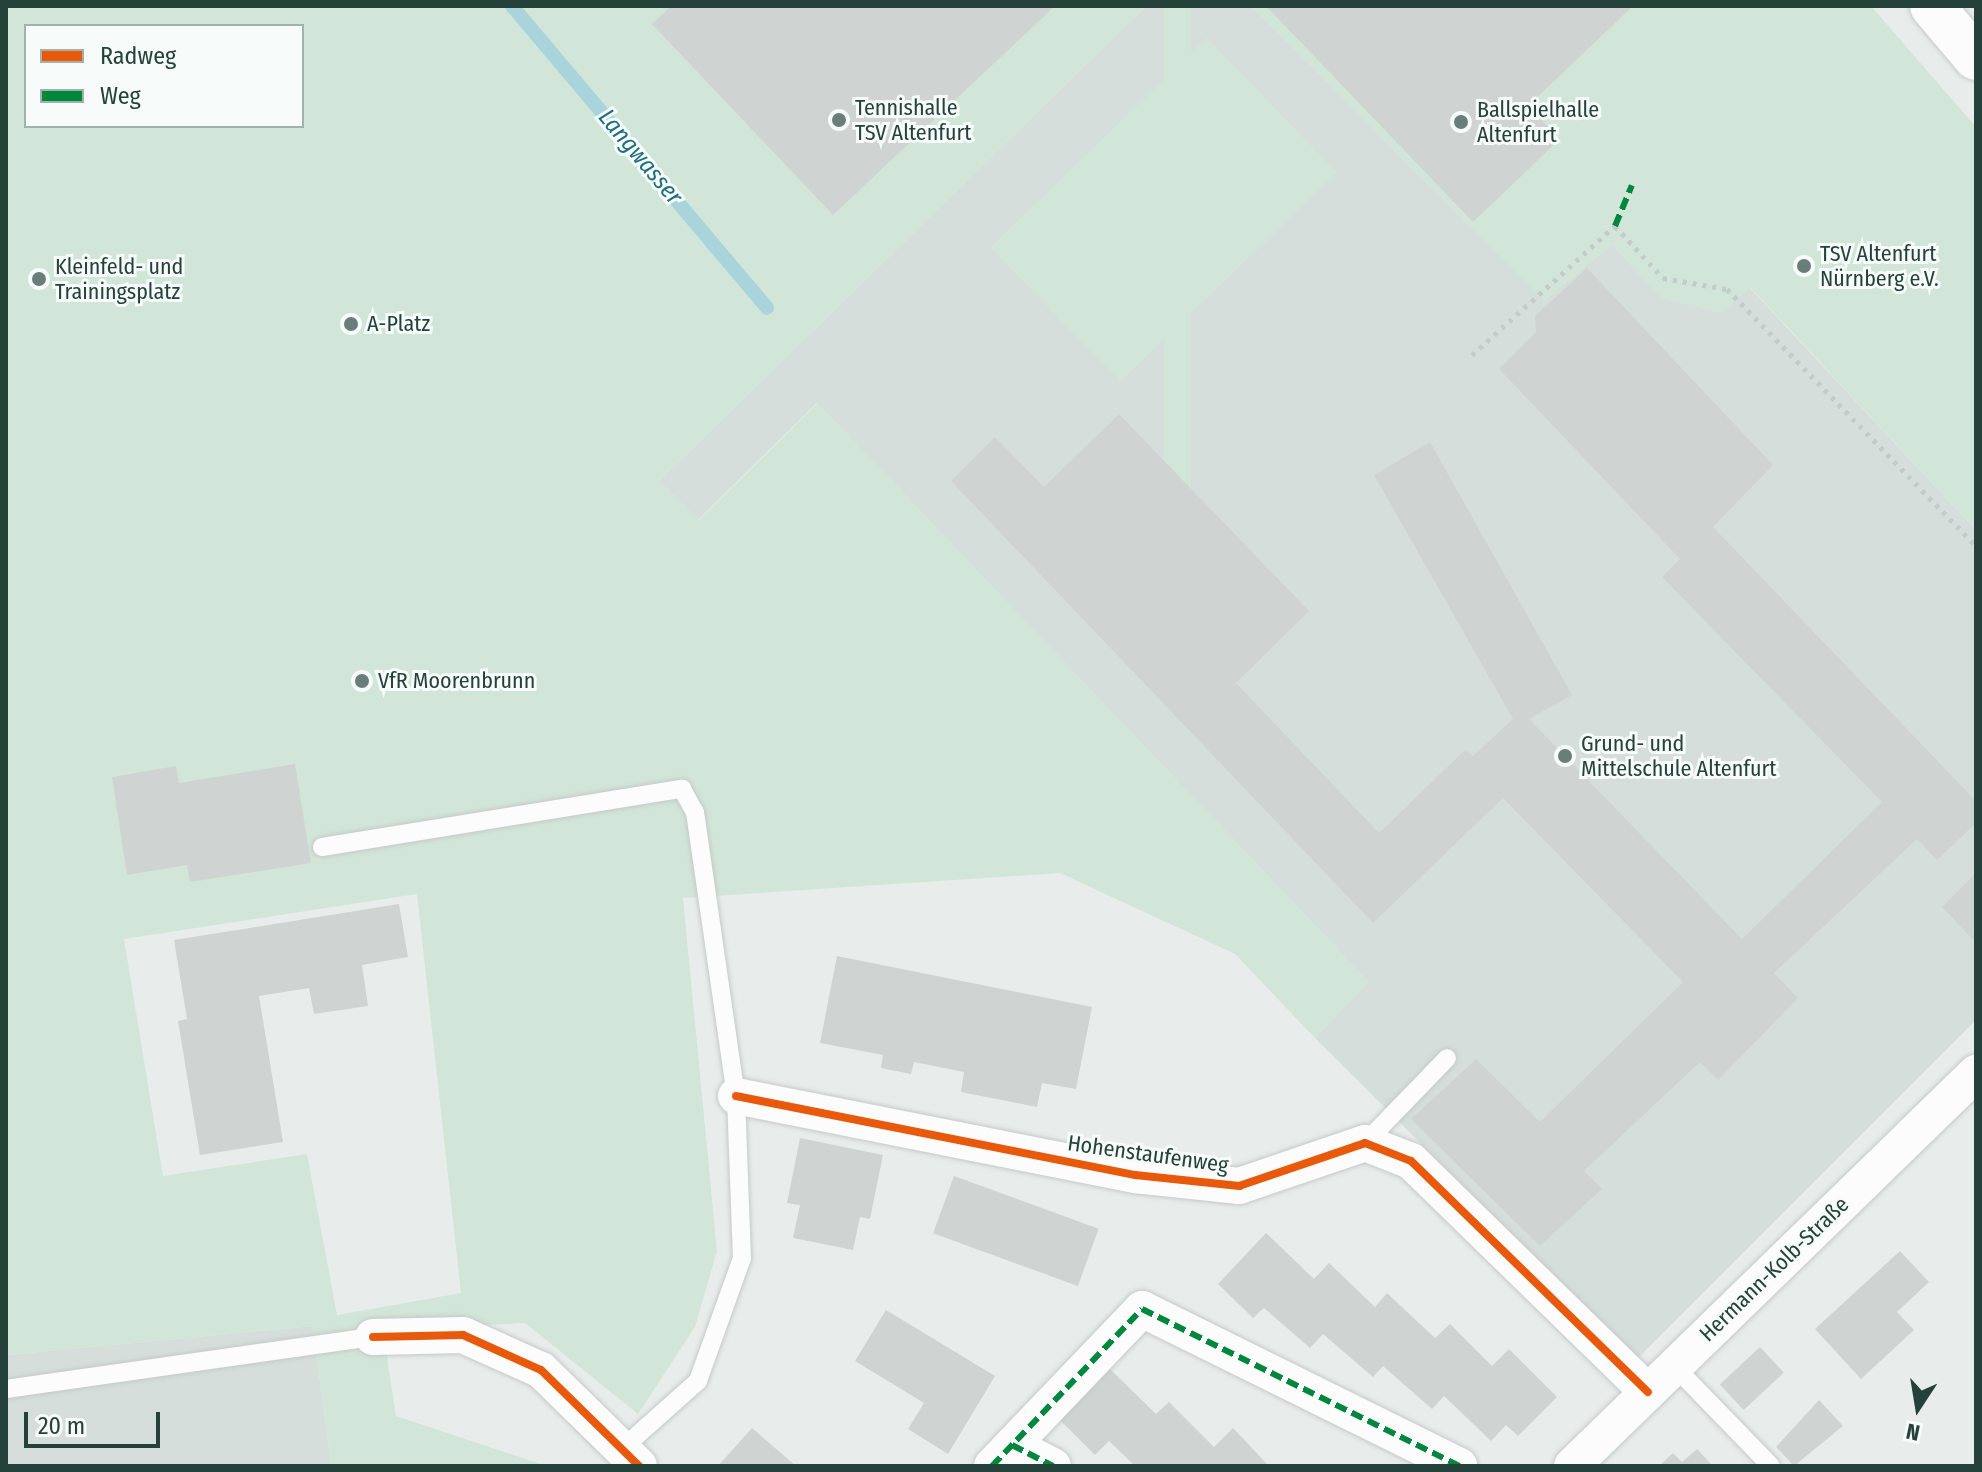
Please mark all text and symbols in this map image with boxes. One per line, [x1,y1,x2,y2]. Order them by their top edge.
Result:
legend [24,24,304,128]
text: Radweg [100,42,176,70]
text: Weg [100,82,141,110]
place label: Tennishalle TSV Altenfurt [855,94,971,146]
place label: Ballspielhalle Altenfurt [1477,96,1599,148]
water label: Langwasser [592,104,688,210]
marker: Tennishalle TSV Altenfurt [830,111,848,129]
marker: Ballspielhalle Altenfurt [1452,113,1470,131]
place label: TSV Altenfurt Nürnberg e.V. [1820,240,1939,292]
place label: Kleinfeld- und Trainingsplatz [55,253,183,304]
marker: TSV Altenfurt Nürnberg e.V. [1795,257,1813,275]
marker: Kleinfeld- und Trainingsplatz [30,270,48,288]
place label: A-Platz [367,311,430,337]
marker: A-Platz [342,315,360,333]
place label: VfR Moorenbrunn [378,668,535,694]
marker: VfR Moorenbrunn [353,672,371,690]
place label: Grund- und Mittelschule Altenfurt [1581,730,1776,782]
marker: Grund- und Mittelschule Altenfurt [1556,747,1574,765]
street label: Hohenstaufenweg [1066,1130,1230,1178]
street label: Hermann-Kolb-Straße [1694,1191,1854,1347]
north arrow [1878,1368,1958,1448]
scale bar [28,1396,164,1446]
text: 20 m [38,1412,85,1440]
text: N [1904,1417,1922,1447]

